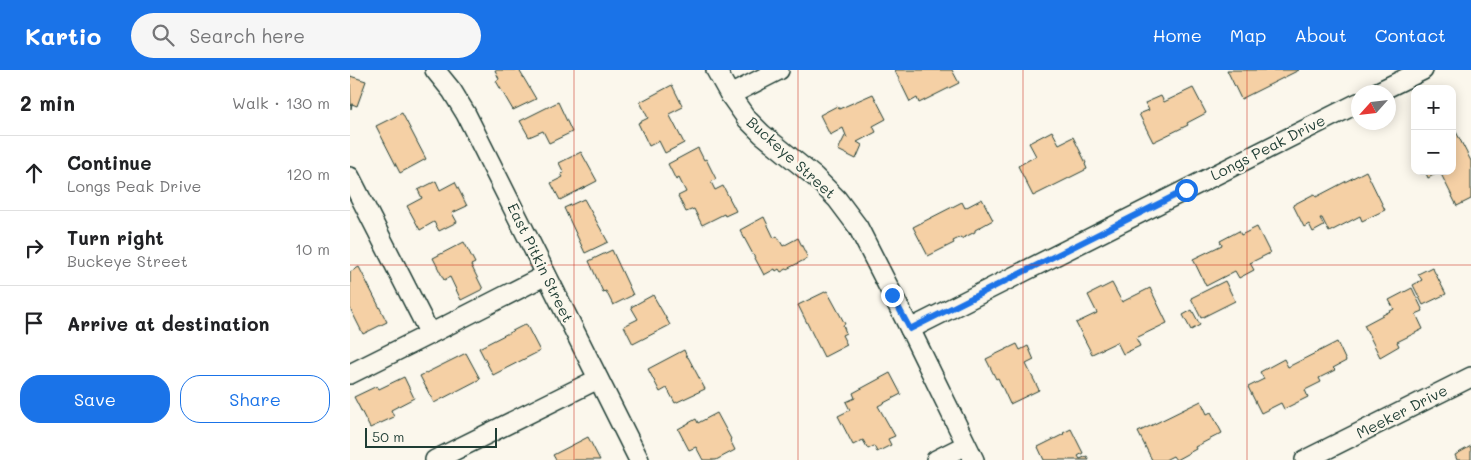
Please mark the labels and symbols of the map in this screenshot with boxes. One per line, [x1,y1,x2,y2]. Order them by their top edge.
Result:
north arrow [1351,85,1396,130]
street label: Longs Peak Drive [1207,110,1328,185]
street label: Buckeye Street [743,112,840,203]
route start [1175,179,1198,202]
street label: East Pitkin Street [503,200,578,326]
route end [881,284,904,307]
street label: Meeker Drive [1353,380,1451,443]
scale bar [365,425,498,448]

